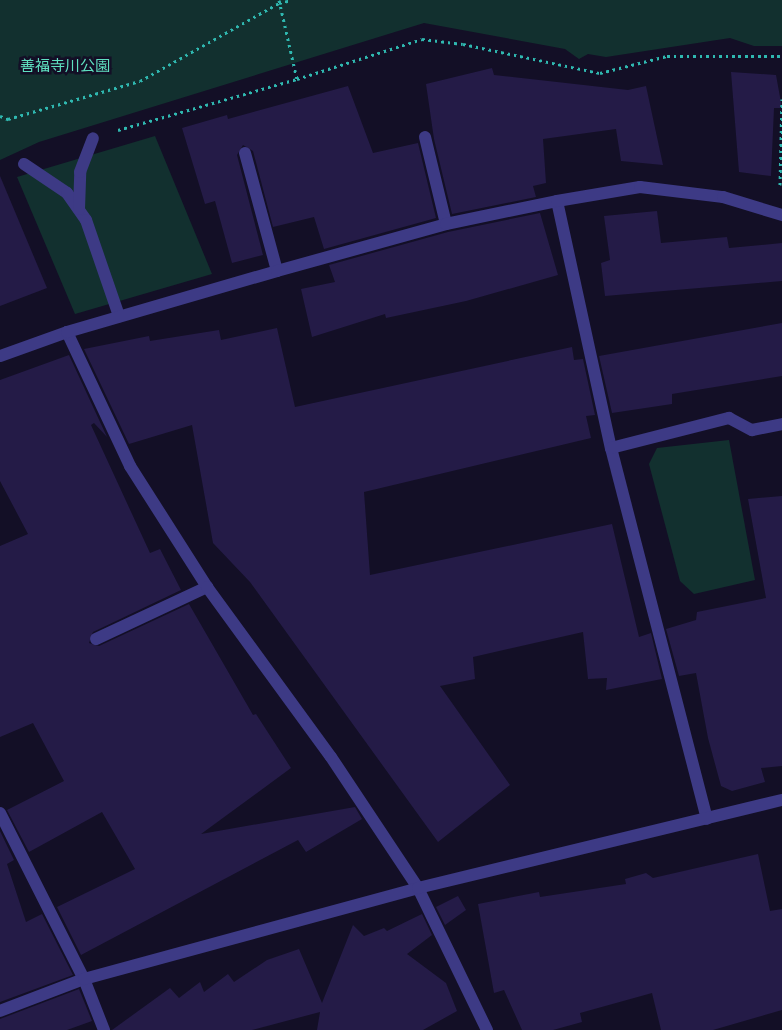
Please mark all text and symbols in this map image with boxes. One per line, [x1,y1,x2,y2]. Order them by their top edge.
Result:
park label: 善福寺川公園 [20,57,110,75]

